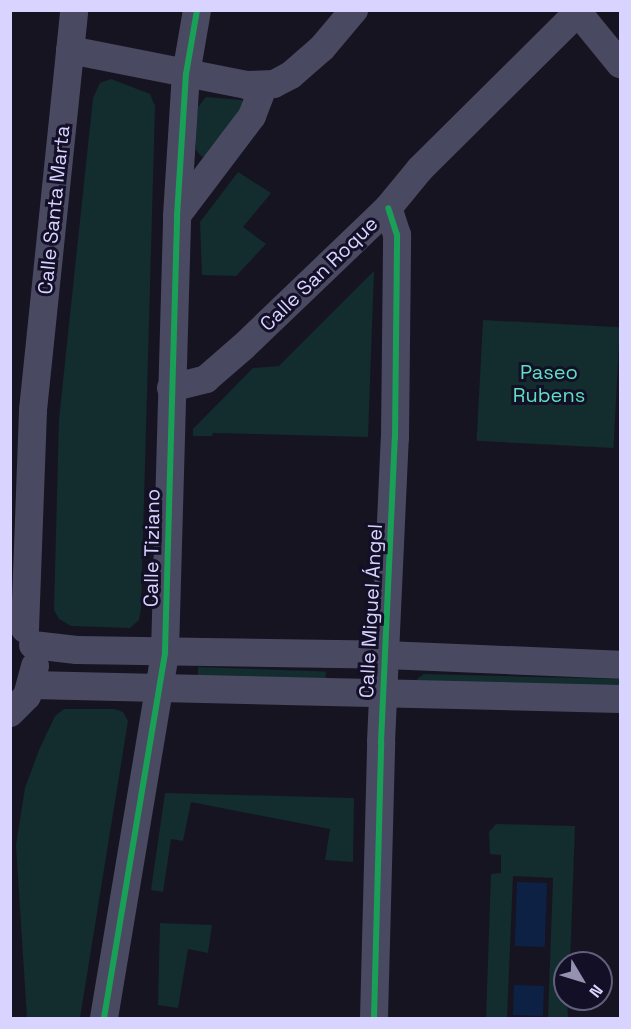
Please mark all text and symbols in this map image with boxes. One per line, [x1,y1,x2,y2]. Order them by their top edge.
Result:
street label: Calle Santa Marta [33,124,75,296]
street label: Calle San Roque [255,212,383,336]
park label: Paseo Rubens [513,360,585,407]
street label: Calle Tiziano [139,488,165,608]
street label: Calle Miguel Ángel [354,523,388,699]
north arrow [553,951,613,1011]
text: N [584,980,608,1002]

